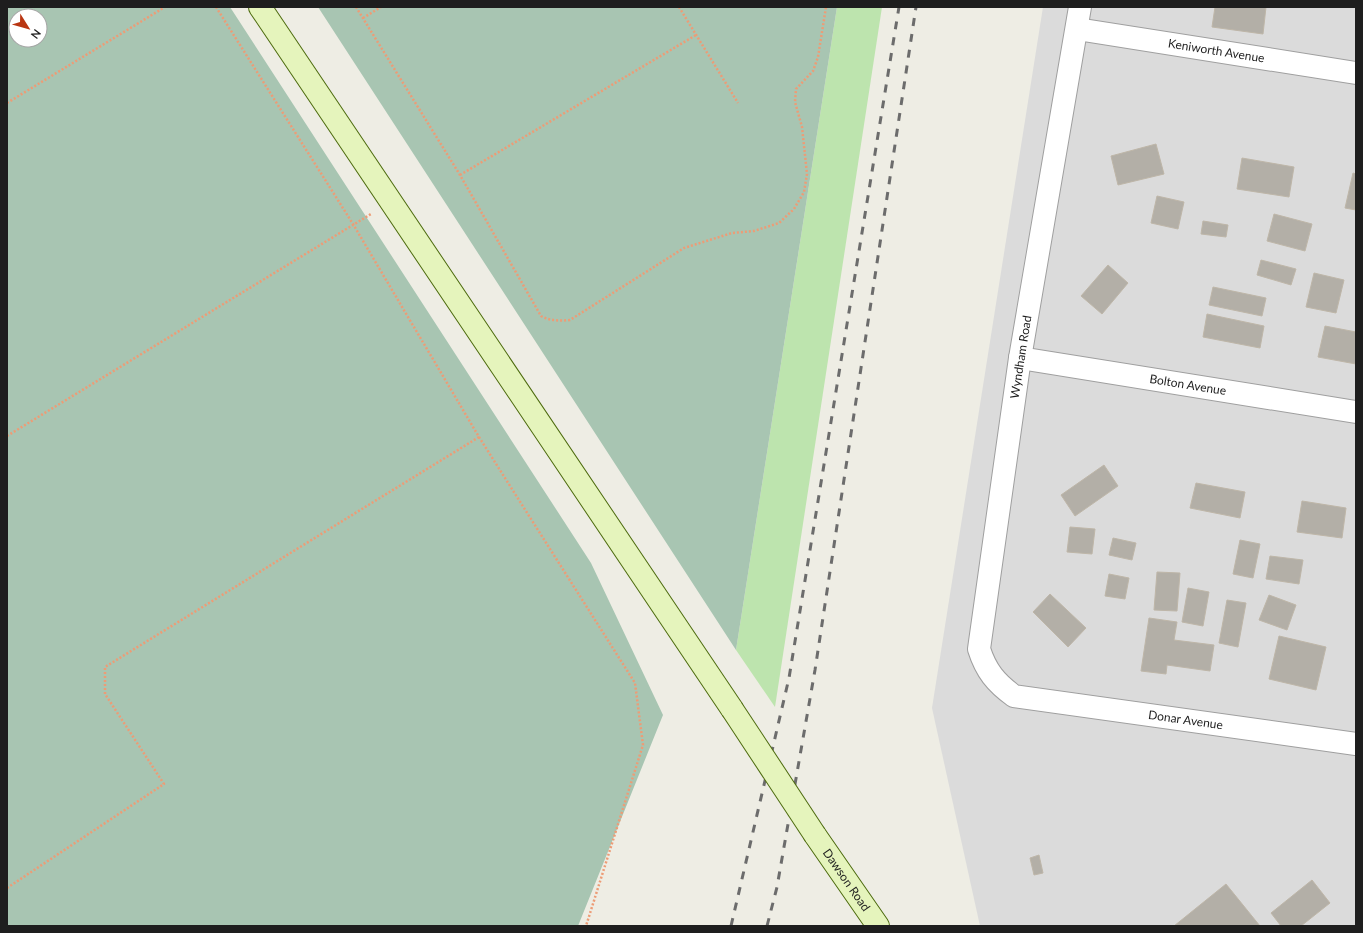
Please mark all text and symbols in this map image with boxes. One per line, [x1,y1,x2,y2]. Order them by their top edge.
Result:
north arrow [8,8,48,48]
text: N [29,27,44,42]
street label: Keniworth Avenue [1167,35,1266,65]
street label: Wyndham Road [1007,314,1034,400]
street label: Bolton Avenue [1148,371,1227,398]
street label: Donar Avenue [1147,707,1224,732]
street label: Dawson Road [820,846,874,914]

